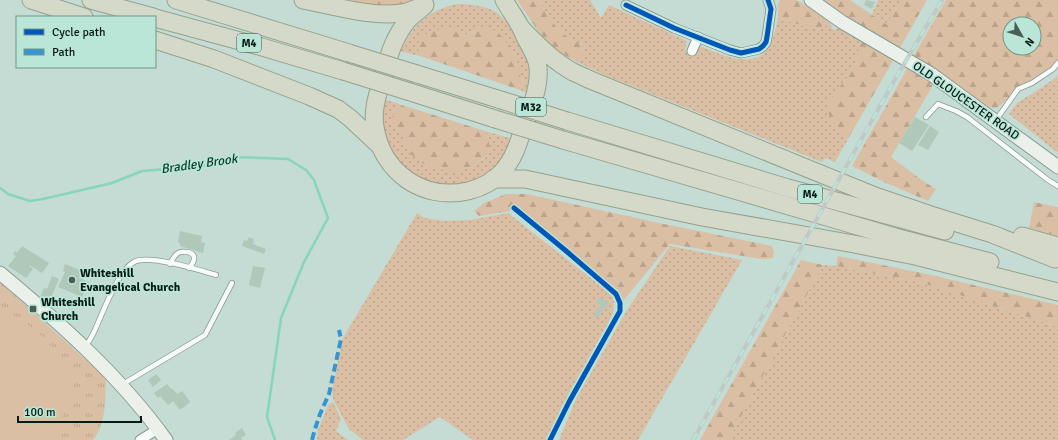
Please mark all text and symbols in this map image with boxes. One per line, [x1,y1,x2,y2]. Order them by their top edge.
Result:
legend [16,16,156,68]
north arrow [1002,16,1042,56]
text: Cycle path [52,25,105,40]
road number: M4 [237,34,261,52]
text: N [1022,35,1037,49]
text: Path [52,45,75,60]
street label: OLD GLOUCESTER ROAD [910,59,1022,144]
road number: M32 [516,98,546,116]
water label: Bradley Brook [160,151,240,177]
road number: M4 [798,185,822,203]
place label: Whiteshill Evangelical Church [80,266,181,295]
marker: Whiteshill Evangelical Church [67,275,77,285]
place label: Whiteshill Church [41,295,95,324]
marker: Whiteshill Church [28,304,38,314]
scale bar [18,398,141,424]
text: 100 m [24,405,56,420]

